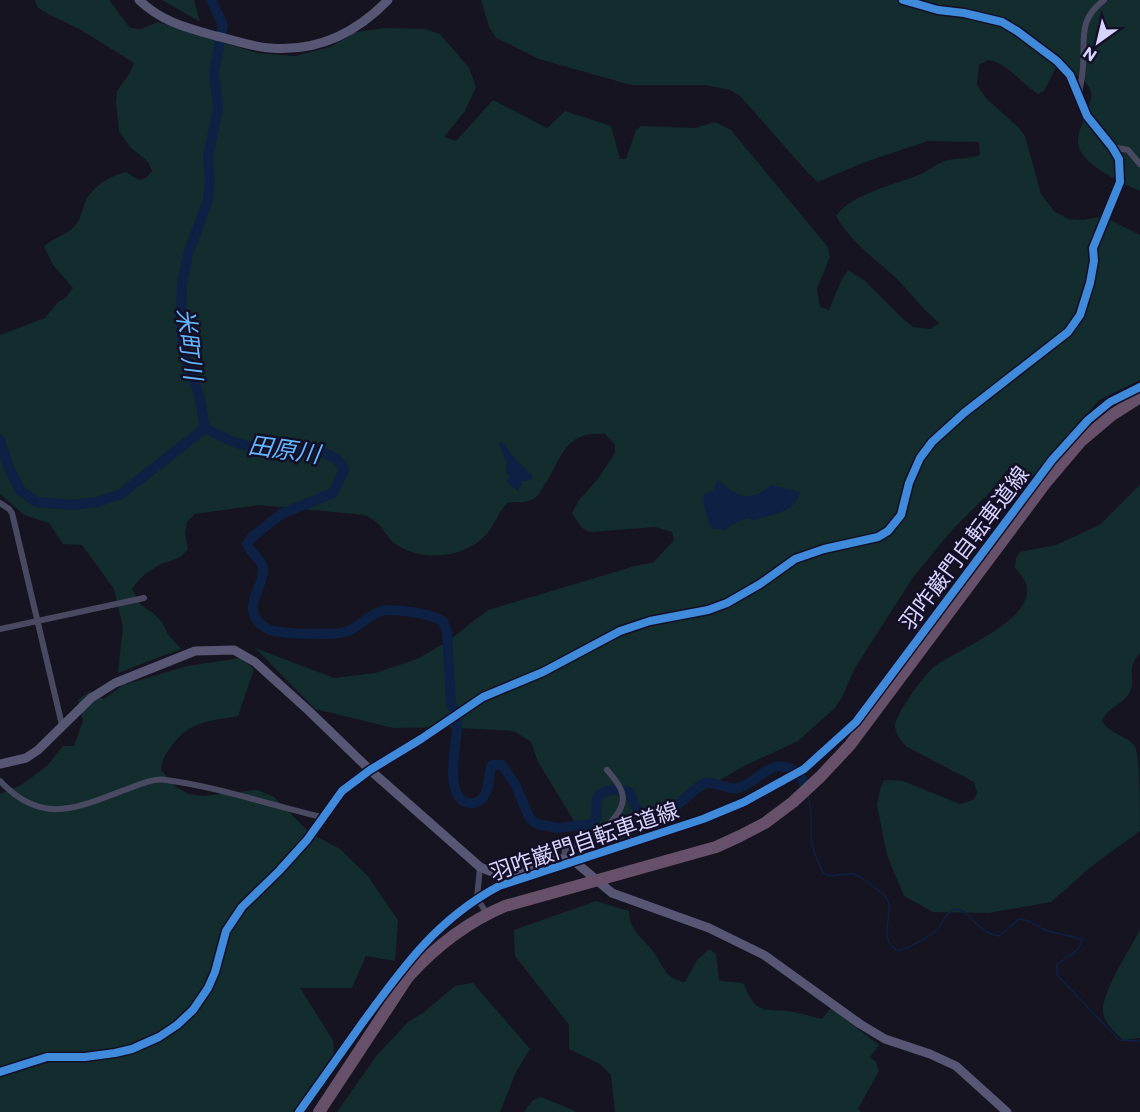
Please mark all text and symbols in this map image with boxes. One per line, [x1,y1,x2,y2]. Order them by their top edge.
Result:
north arrow [1068,12,1128,72]
text: N [1079,44,1100,66]
water label: 米町川 [172,306,210,384]
water label: 田原川 [247,429,325,468]
street label: 羽咋巌門自転車道線 [893,461,1034,635]
street label: 羽咋巌門自転車道線 [486,796,682,886]

